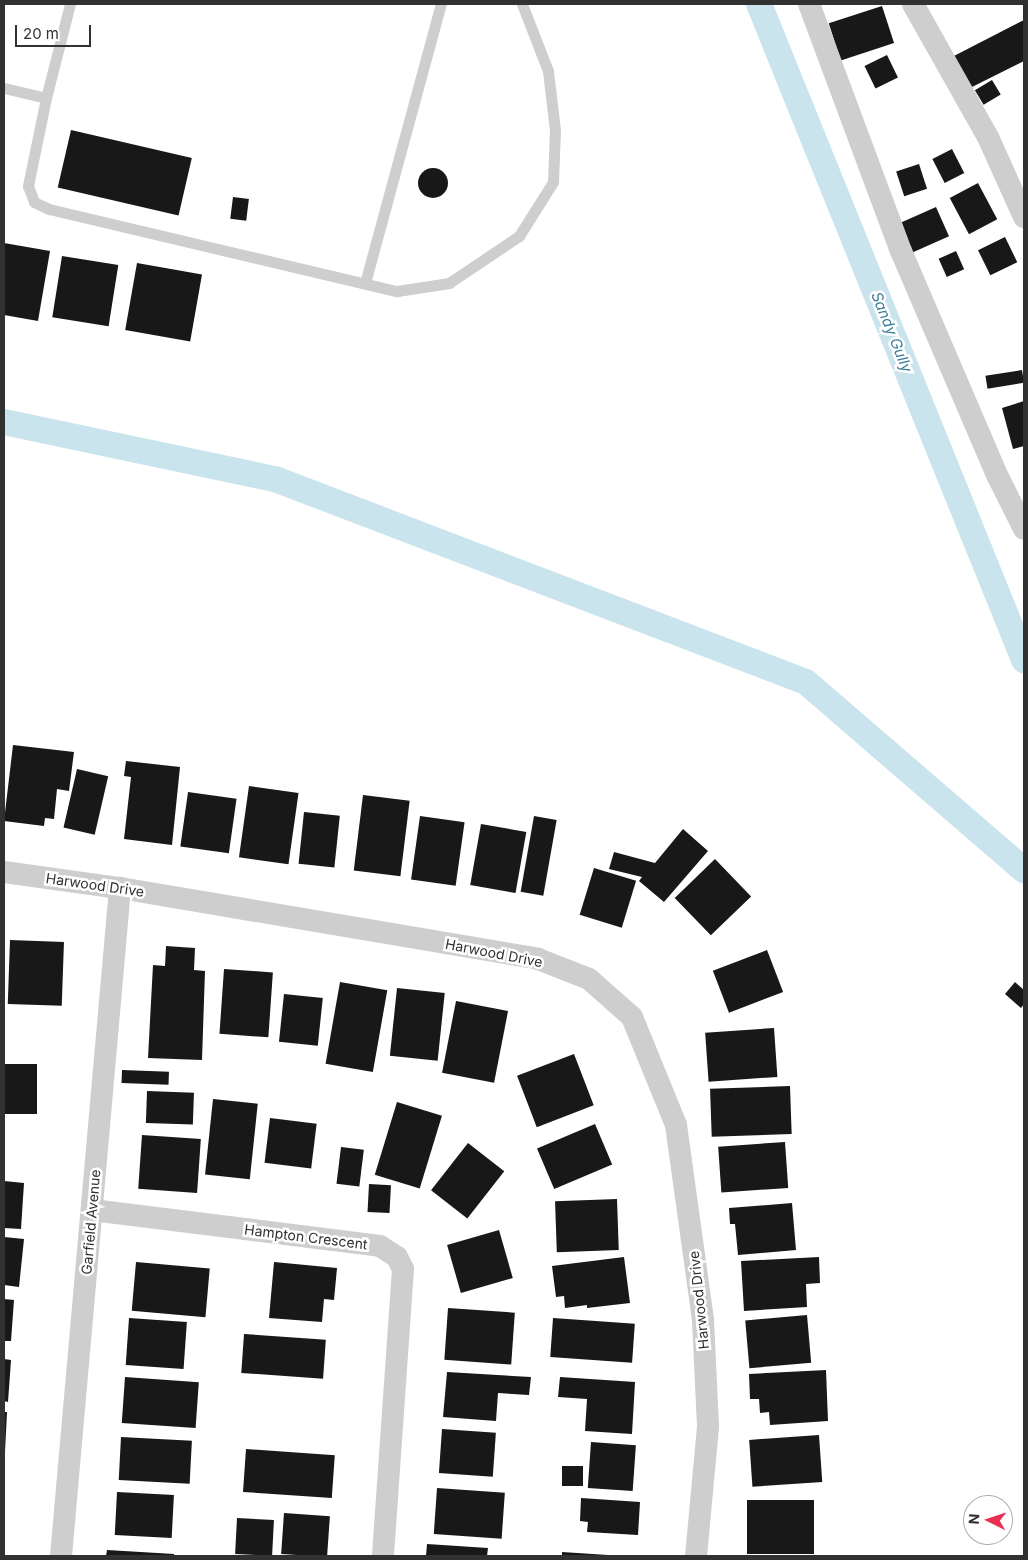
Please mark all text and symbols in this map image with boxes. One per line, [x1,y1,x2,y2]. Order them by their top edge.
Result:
scale bar [18,15,94,47]
text: 20 m [23,24,59,43]
water label: Sandy Gully [868,289,916,375]
street label: Harwood Drive [45,870,145,900]
street label: Harwood Drive [444,935,544,971]
street label: Garfield Avenue [78,1169,104,1275]
street label: Hampton Crescent [243,1221,369,1253]
street label: Harwood Drive [685,1250,713,1350]
north arrow [963,1495,1013,1545]
text: N [965,1513,982,1525]

